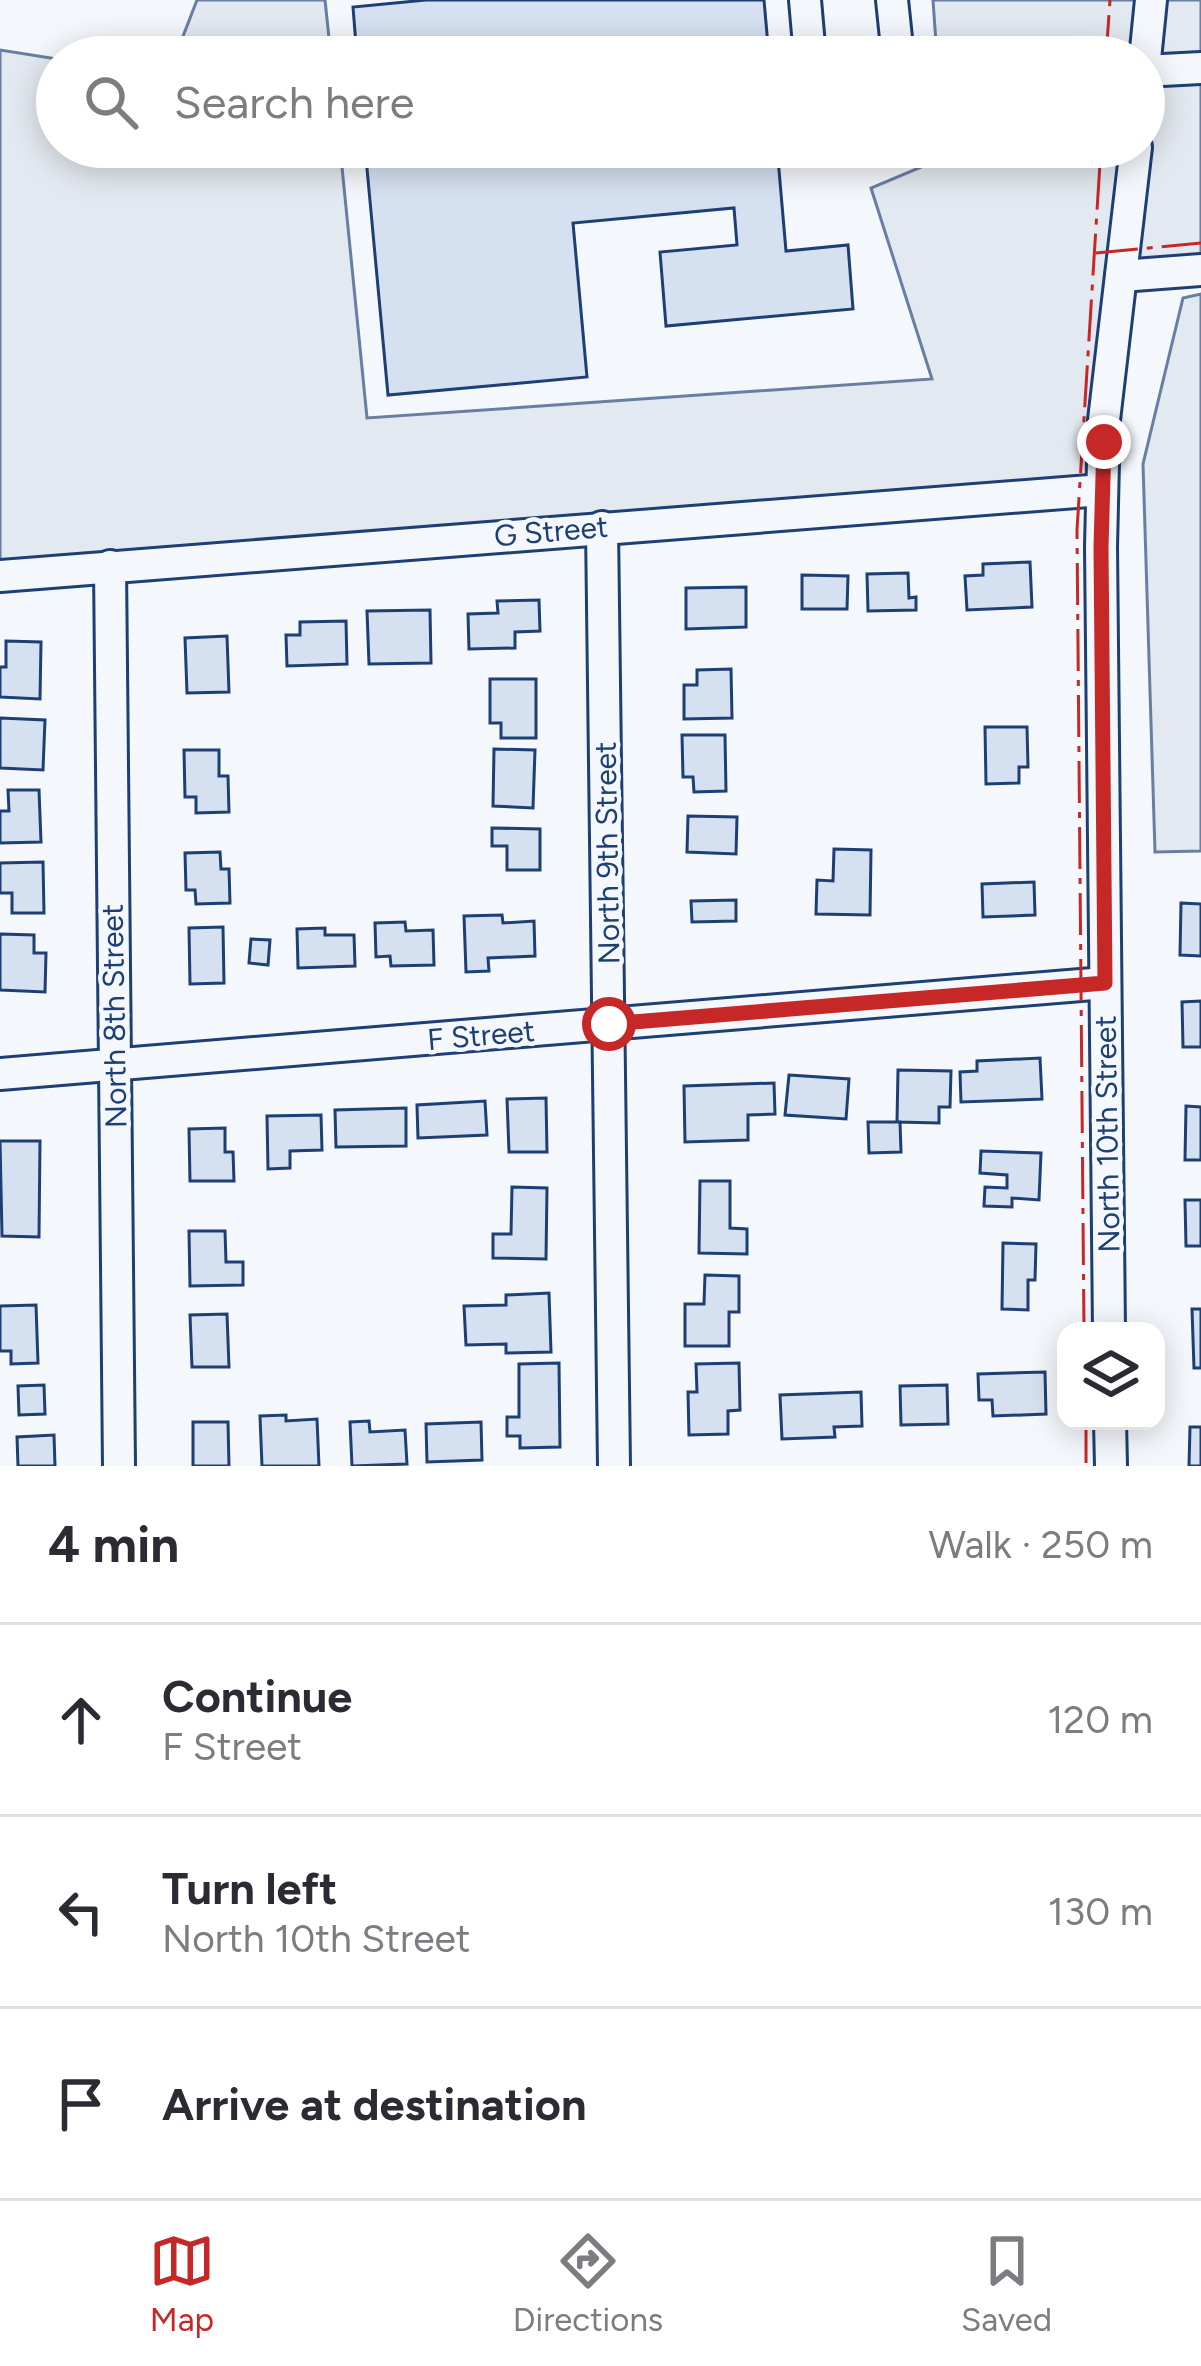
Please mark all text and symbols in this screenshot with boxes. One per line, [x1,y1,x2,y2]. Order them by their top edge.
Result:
search box [36,36,1165,168]
icon: search [78,69,144,135]
text: Search here [174,75,414,129]
route end [1077,415,1131,469]
street label: G Street [492,508,610,554]
street label: North 9th Street [587,741,627,965]
street label: North 8th Street [94,904,134,1128]
route start [582,997,636,1051]
street label: F Street [426,1012,536,1058]
street label: North 10th Street [1086,1015,1128,1253]
map controls [1057,1322,1165,1430]
button: layers [1057,1322,1165,1430]
text: 4 min [48,1514,179,1575]
text: Walk · 250 m [929,1521,1153,1568]
text: Continue [162,1669,352,1723]
icon: ahead [48,1687,114,1753]
text: 120 m [1047,1696,1153,1743]
text: F Street [162,1723,302,1770]
text: Turn left [162,1861,337,1915]
icon: left [48,1879,114,1945]
text: 130 m [1048,1888,1153,1935]
text: North 10th Street [162,1915,471,1962]
icon: arrive [48,2071,114,2137]
text: Arrive at destination [162,2077,586,2131]
tab: Map [149,2228,215,2339]
tab: Directions [513,2228,663,2339]
tab: Saved [961,2228,1052,2339]

